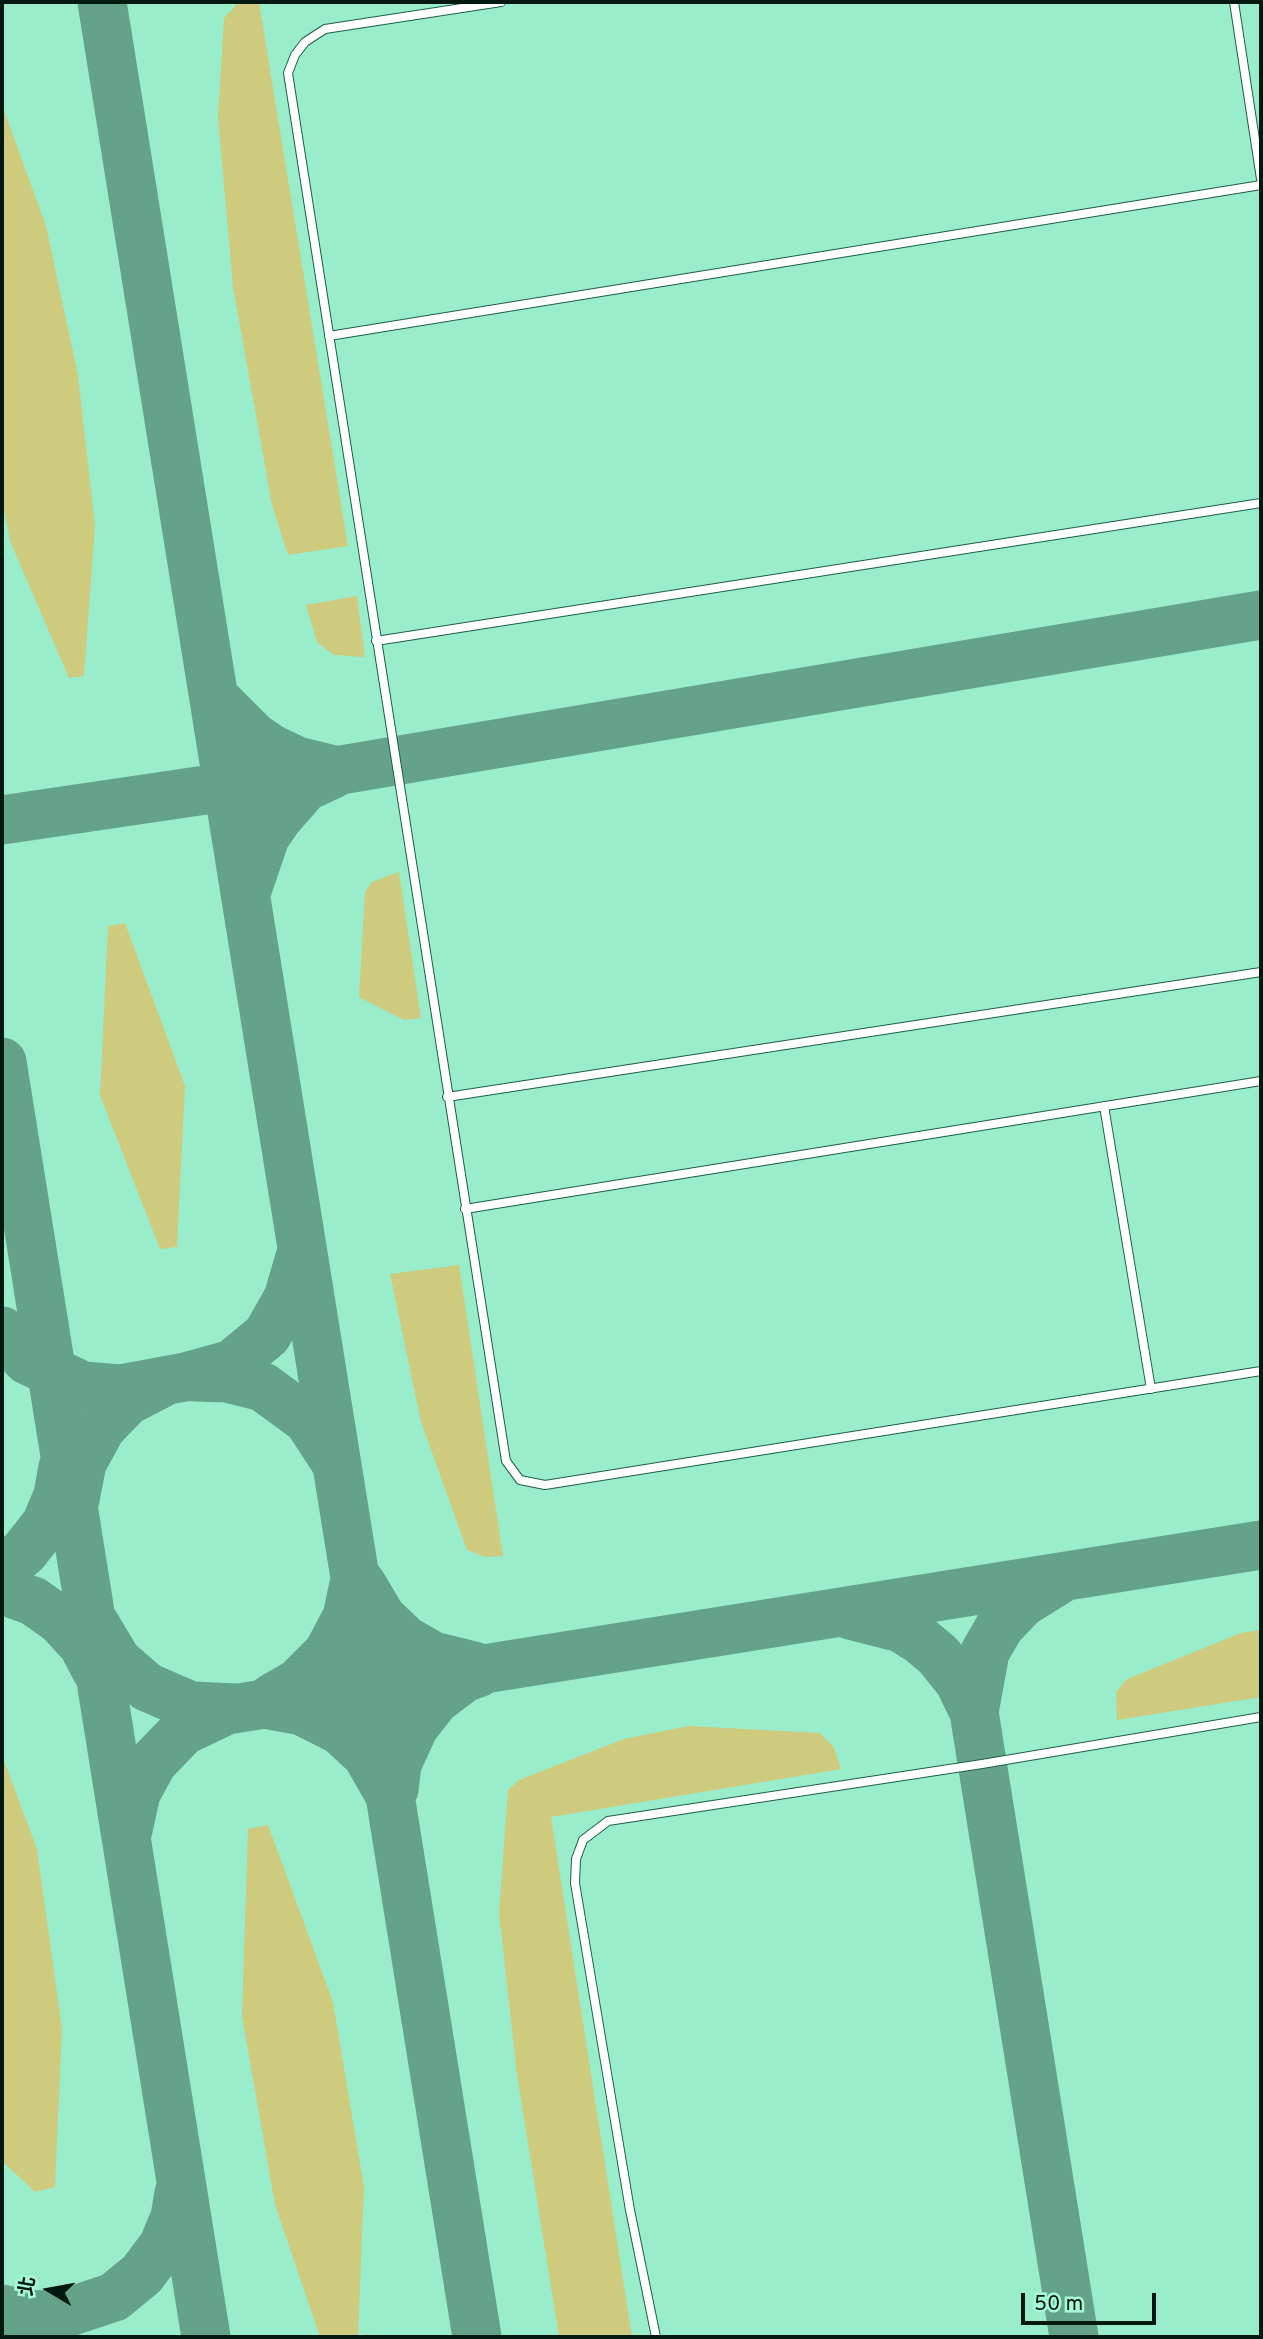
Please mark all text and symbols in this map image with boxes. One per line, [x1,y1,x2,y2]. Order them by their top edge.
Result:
north arrow [14,2255,84,2325]
text: 北 [15,2275,42,2298]
scale bar [1025,2280,1160,2324]
text: 50 m [1034,2291,1083,2318]

